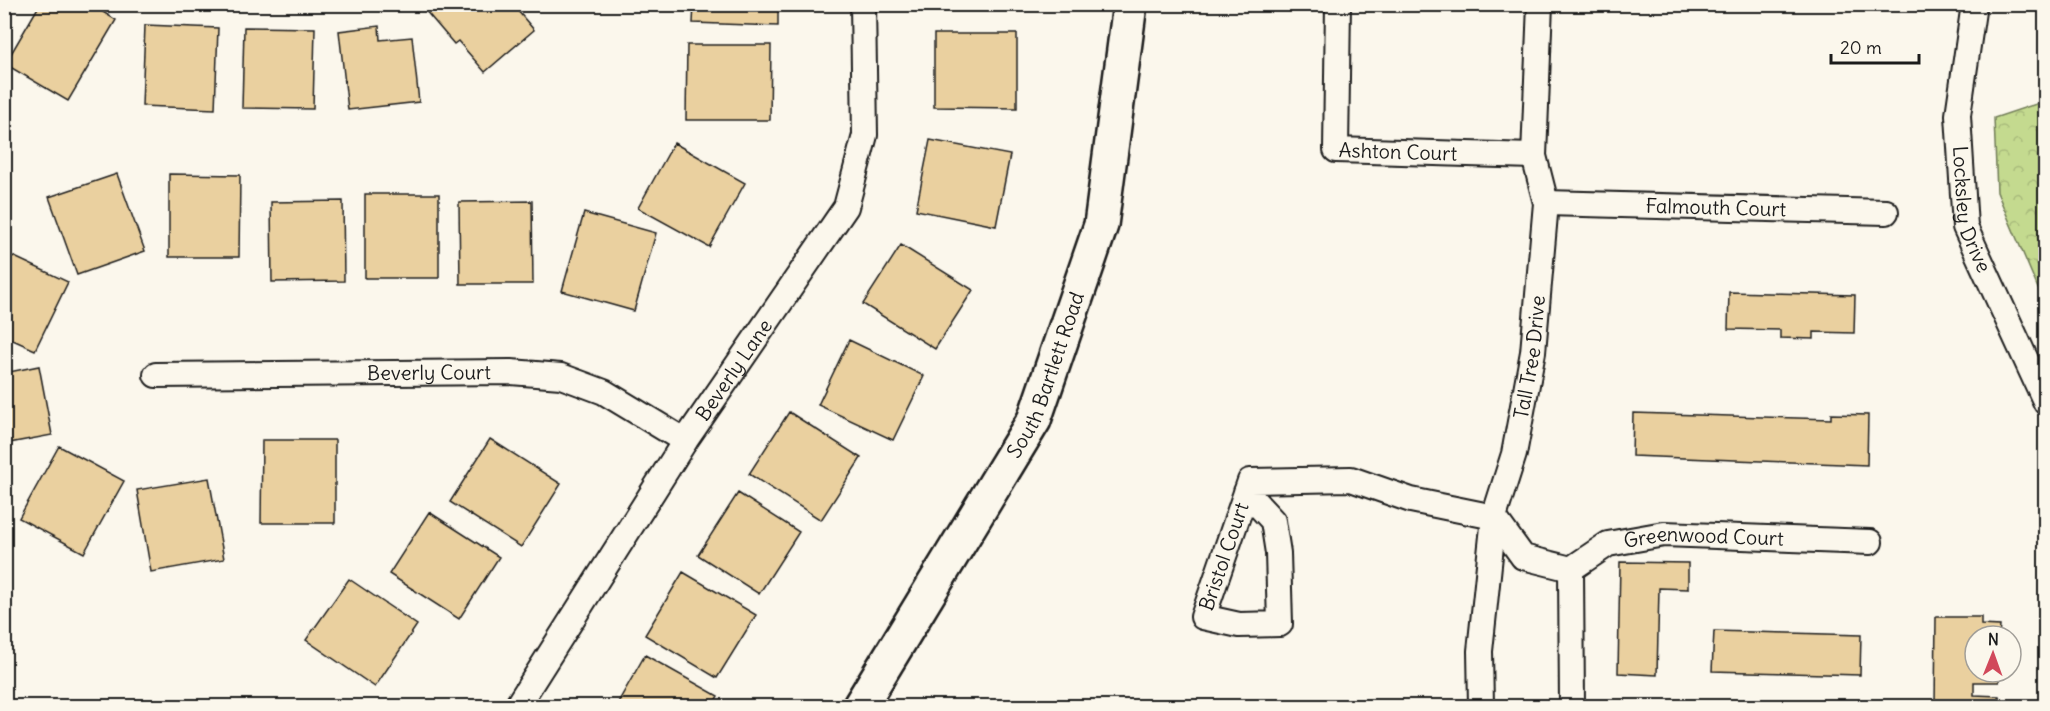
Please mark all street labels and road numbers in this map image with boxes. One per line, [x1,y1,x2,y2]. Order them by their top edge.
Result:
street label: Ashton Court [1338,137,1458,166]
street label: Locksley Drive [1948,145,1997,276]
street label: Falmouth Court [1645,193,1787,221]
street label: South Bartlett Road [1001,288,1089,462]
street label: Tall Tree Drive [1508,294,1550,421]
street label: Beverly Lane [690,314,777,425]
street label: Beverly Court [367,359,491,385]
street label: Bristol Court [1193,499,1254,614]
street label: Greenwood Court [1622,521,1785,553]

